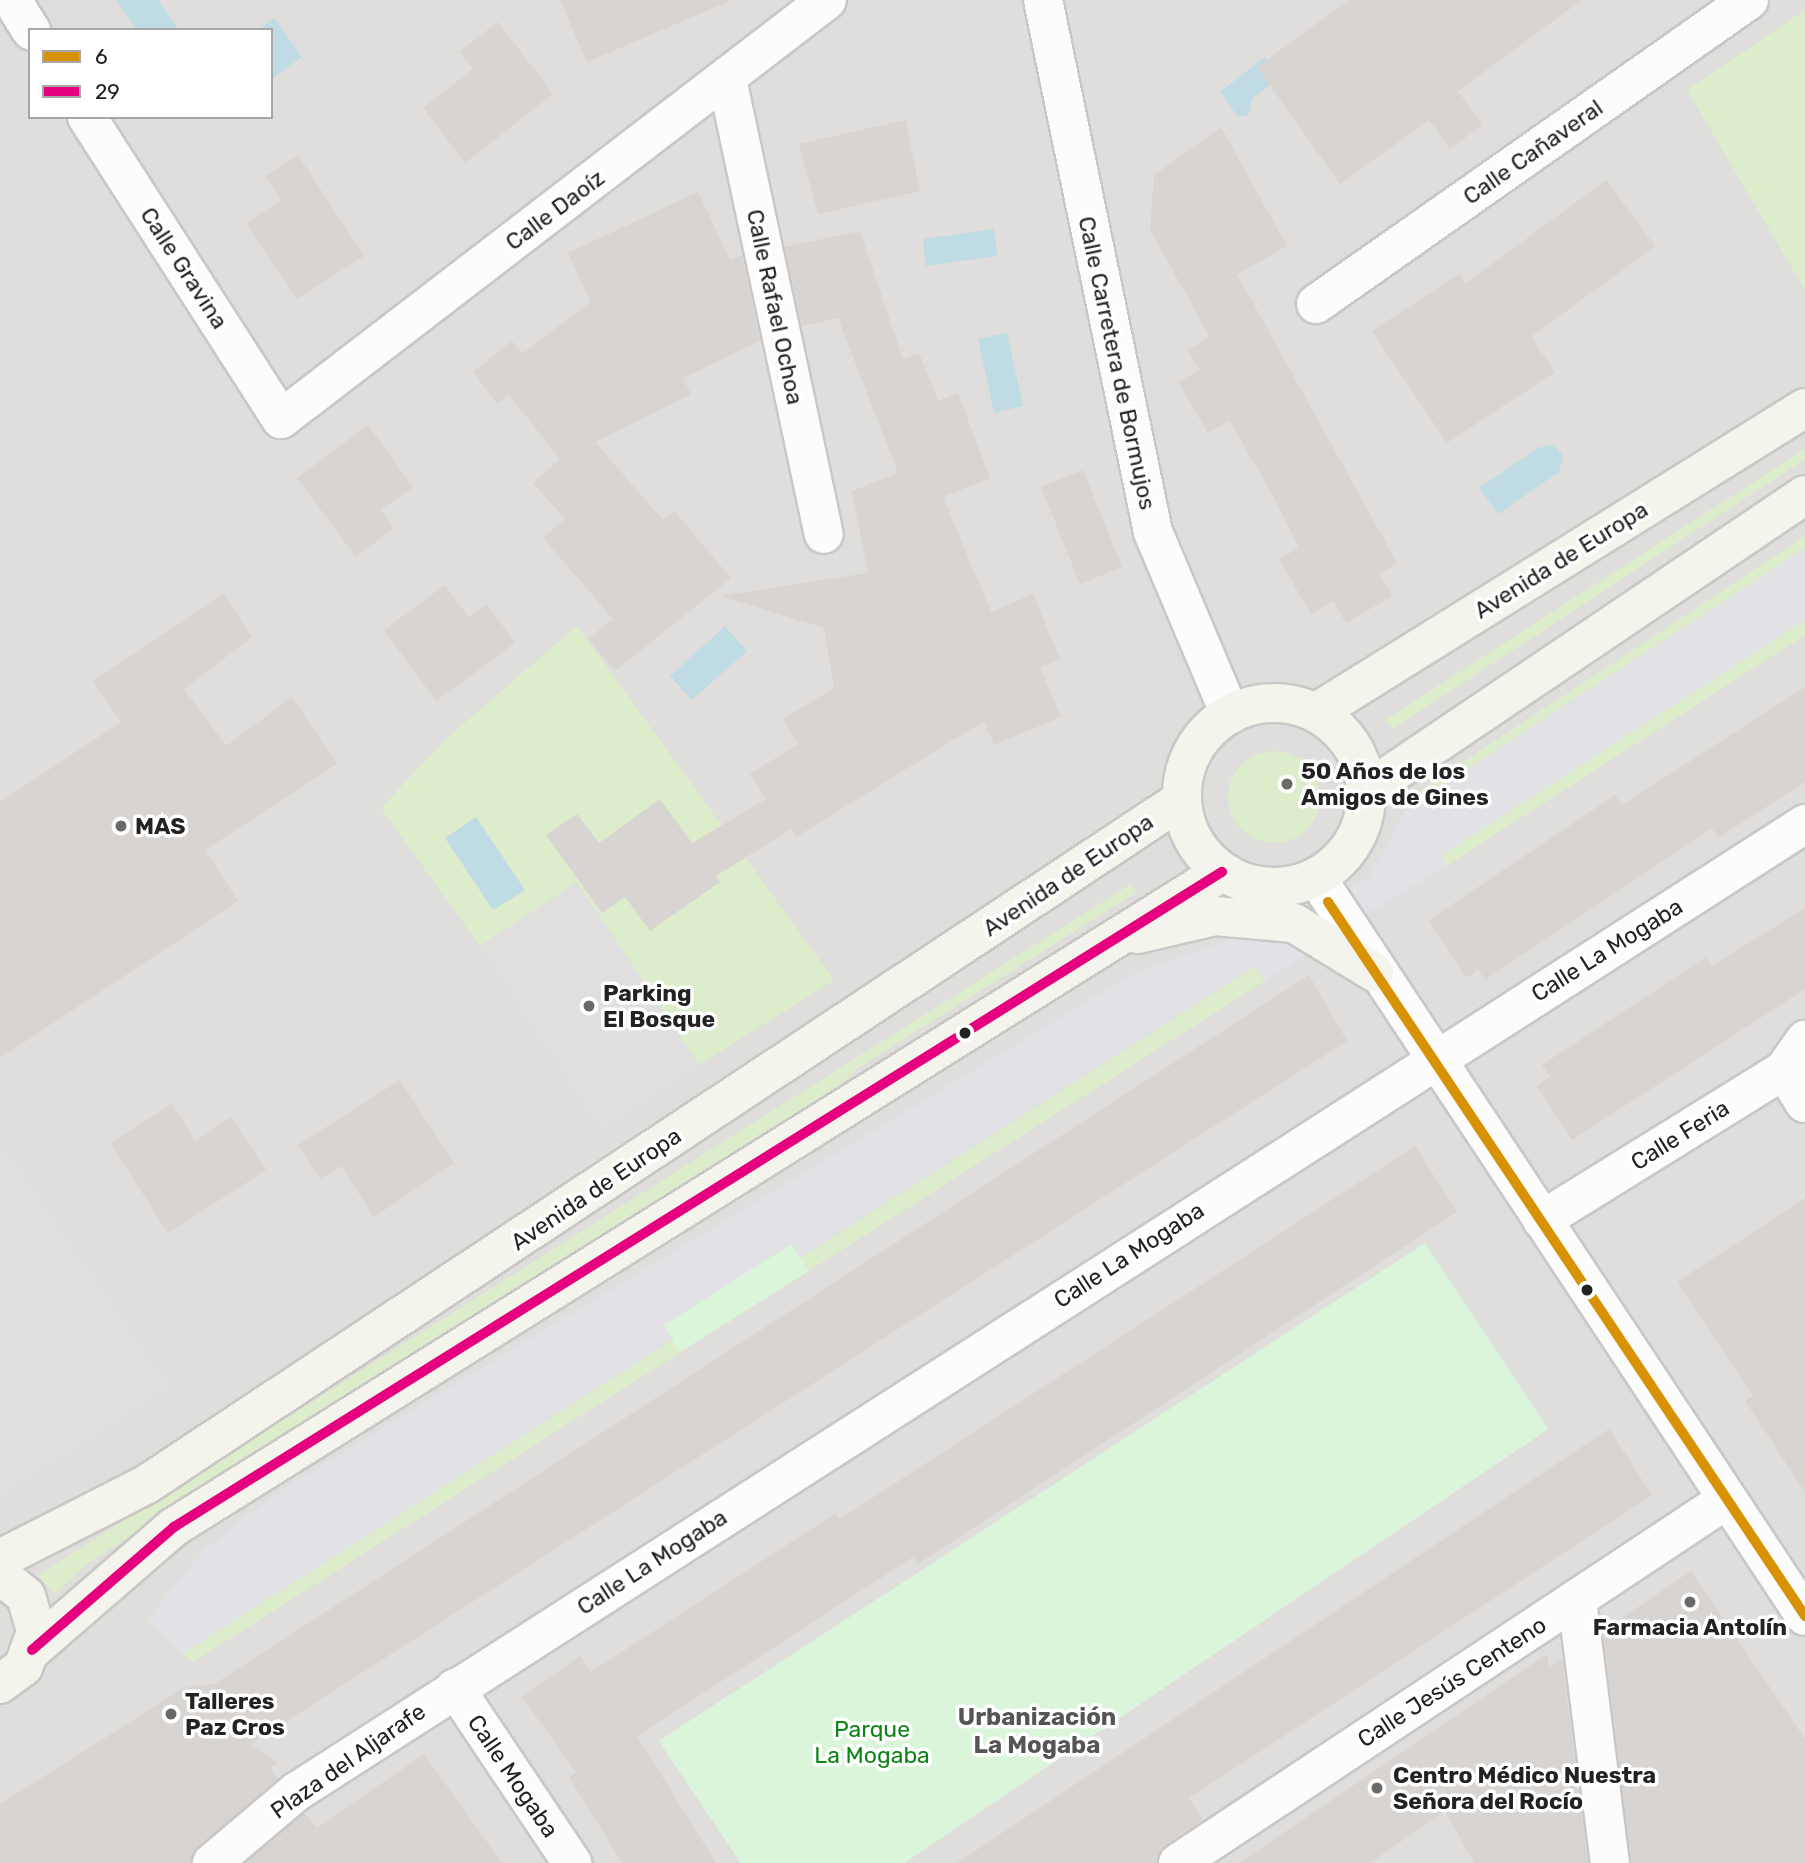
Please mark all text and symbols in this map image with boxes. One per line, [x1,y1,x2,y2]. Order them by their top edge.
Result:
legend [28,28,273,119]
text: 6 [95,44,108,69]
text: 29 [95,79,120,104]
street label: Calle Cañaveral [1458,94,1608,210]
street label: Calle Daoíz [500,164,610,256]
street label: Calle Gravina [134,202,234,334]
street label: Calle Rafael Ochoa [741,207,809,407]
street label: Calle Carretera de Bormujos [1072,214,1162,512]
street label: Avenida de Europa [1469,495,1653,625]
place label: 50 Años de los Amigos de Gines [1301,757,1489,811]
marker: 50 Años de los Amigos de Gines [1279,776,1295,792]
street label: Avenida de Europa [978,808,1158,942]
place label: MAS [135,812,186,840]
marker: MAS [113,818,129,834]
street label: Calle La Mogaba [1526,892,1688,1008]
place label: Parking El Bosque [603,979,715,1033]
marker: Parking El Bosque [581,998,597,1014]
unlabelled marker [958,1026,972,1040]
street label: Calle Feria [1626,1094,1734,1176]
street label: Avenida de Europa [506,1122,686,1256]
street label: Calle La Mogaba [1049,1196,1209,1314]
unlabelled marker [1580,1283,1594,1297]
street label: Calle La Mogaba [572,1503,732,1621]
marker: Farmacia Antolín [1682,1594,1698,1610]
street label: Calle Jesús Centeno [1353,1611,1551,1753]
place label: Farmacia Antolín [1593,1613,1787,1641]
place label: Talleres Paz Cros [185,1687,285,1741]
street label: Plaza del Aljarafe [265,1697,431,1825]
district label: Urbanización La Mogaba [958,1704,1116,1760]
marker: Talleres Paz Cros [163,1706,179,1722]
street label: Calle Mogaba [462,1709,564,1843]
park label: Parque La Mogaba [814,1715,930,1769]
place label: Centro Médico Nuestra Señora del Rocío [1393,1761,1656,1815]
marker: Centro Médico Nuestra Señora del Rocío [1367,1778,1387,1798]

